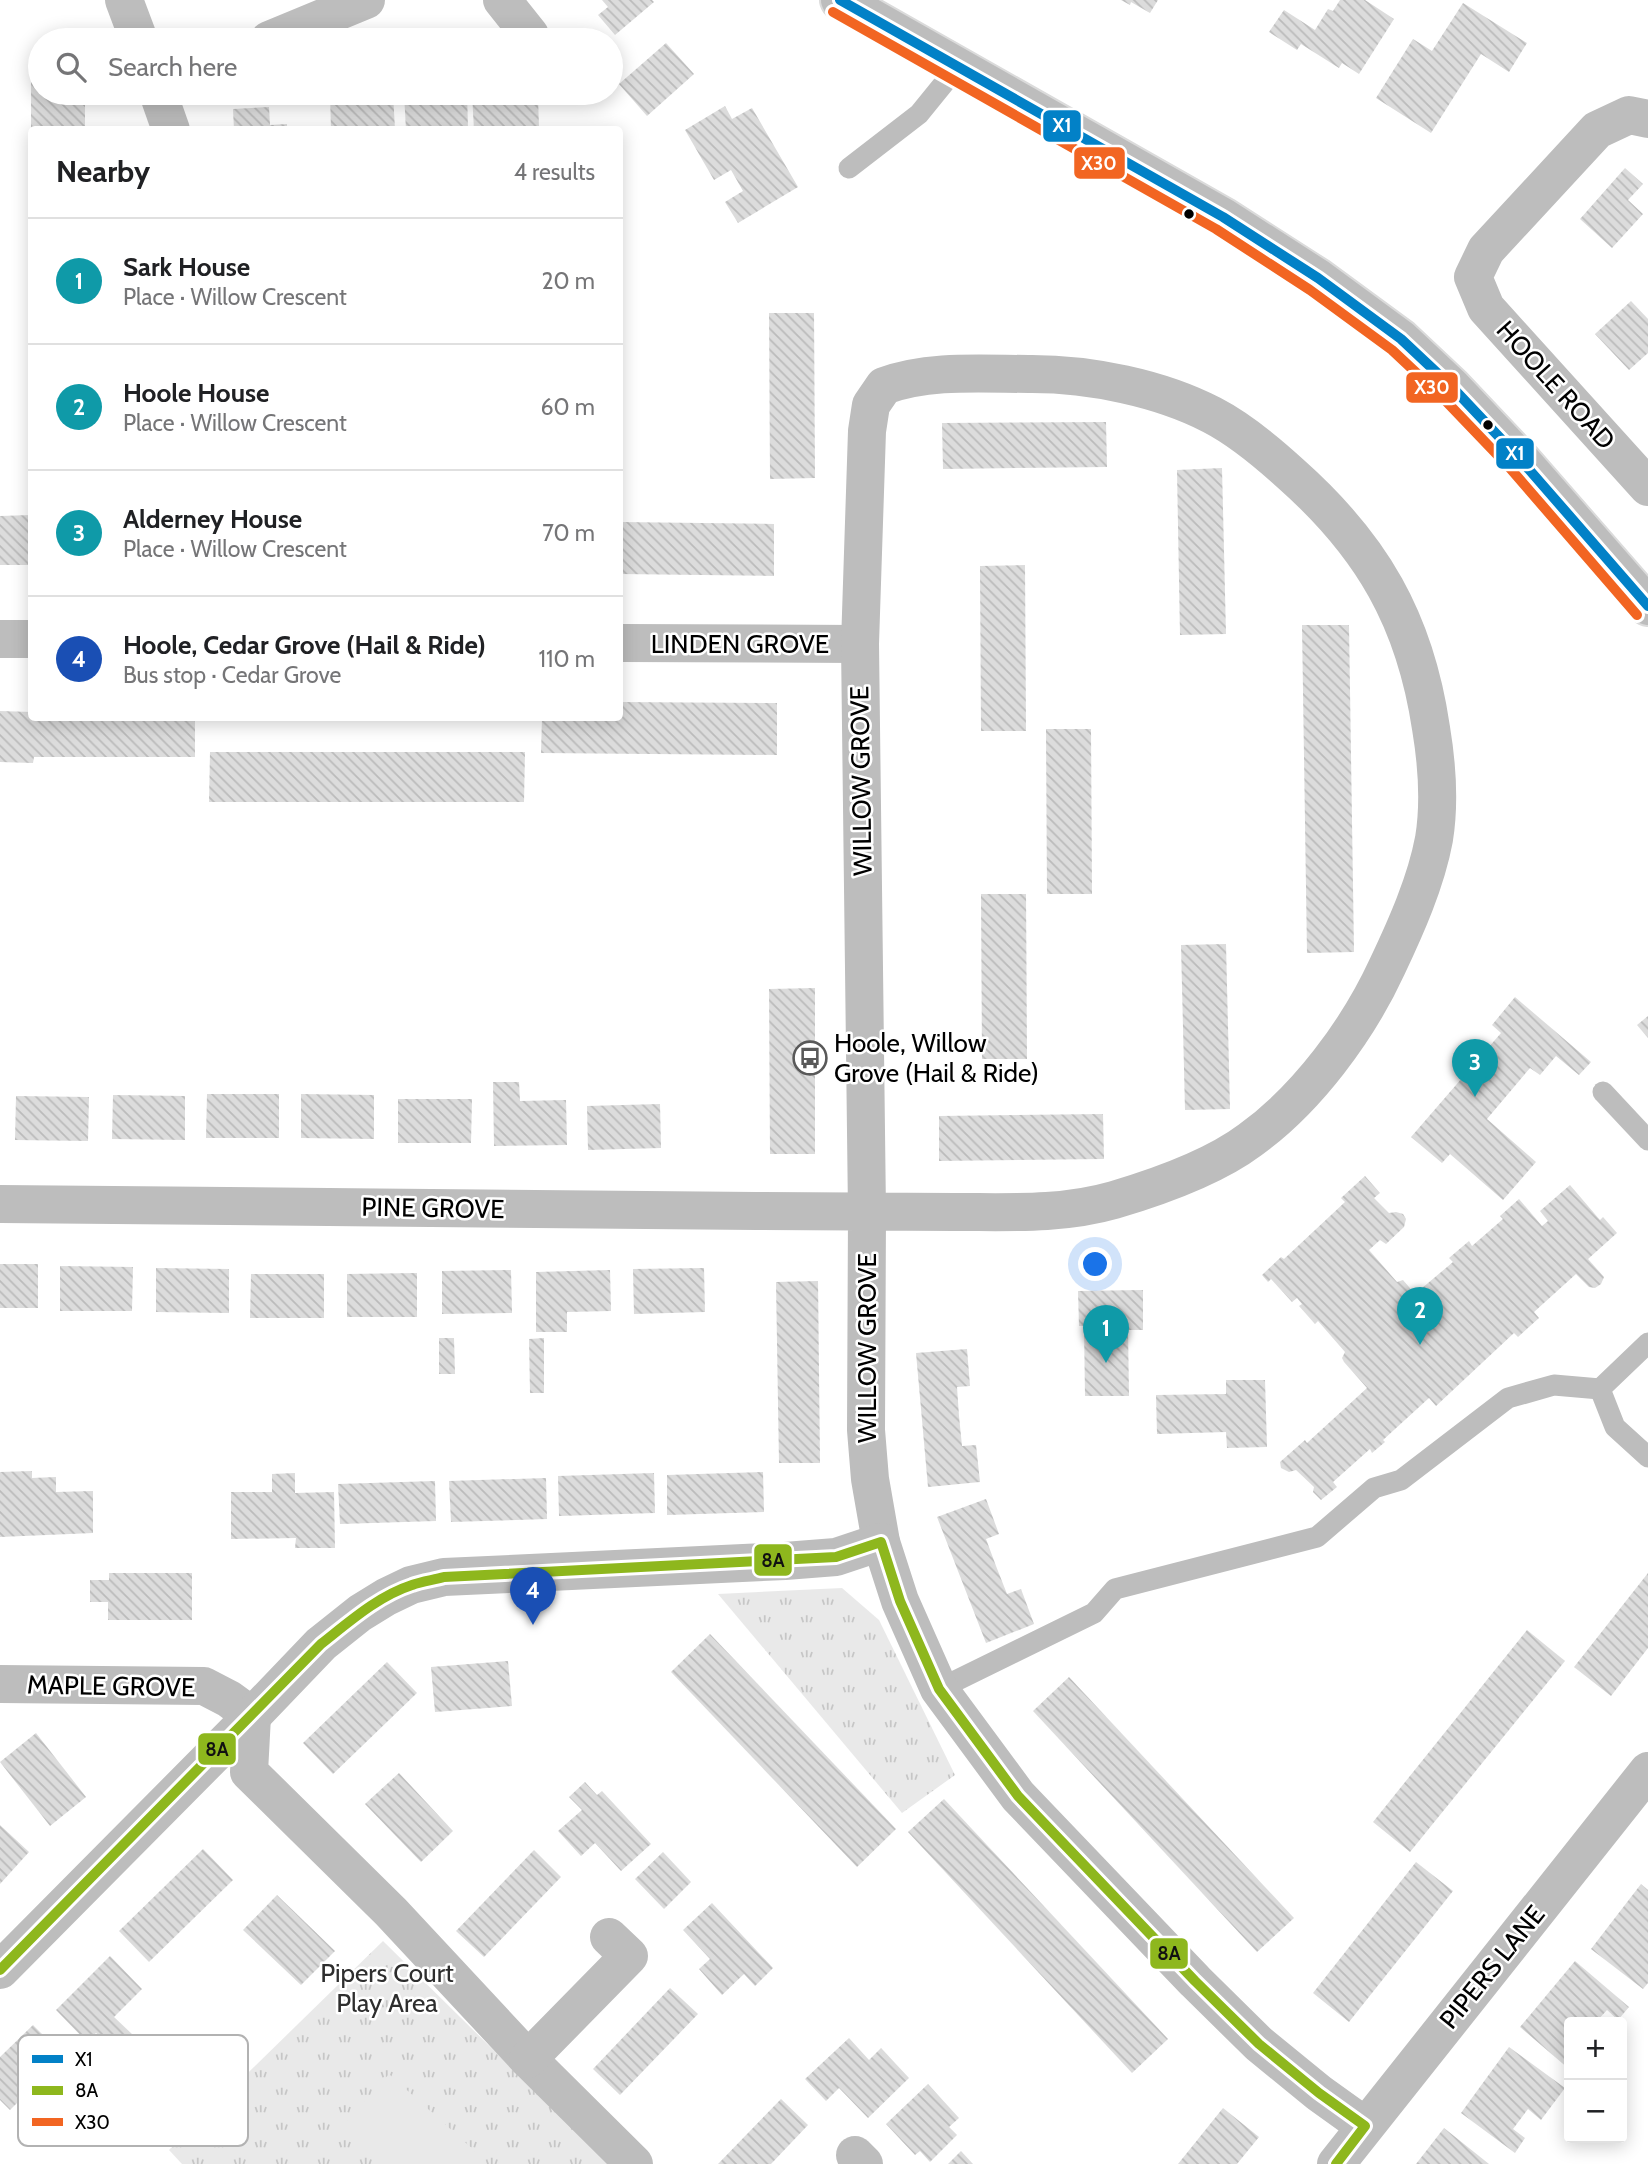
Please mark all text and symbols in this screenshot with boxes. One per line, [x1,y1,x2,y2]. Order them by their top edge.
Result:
search box [28,28,623,105]
icon: search [52,48,90,86]
text: Search here [108,51,237,83]
line badge: X1 [1042,109,1082,143]
text: X1 [1052,114,1071,137]
line badge: X30 [1073,146,1126,180]
text: X30 [1080,152,1117,175]
text: Nearby [56,153,150,190]
text: 4 results [514,158,595,186]
unlabelled marker [1182,207,1196,221]
text: Sark House [123,251,250,283]
text: 1 [75,267,83,295]
text: 20 m [542,267,595,295]
text: Place · Willow Crescent [123,283,347,311]
street label: HOOLE ROAD [1490,314,1622,456]
line badge: X30 [1405,371,1459,404]
text: X30 [1413,376,1450,399]
text: Hoole House [123,377,269,409]
text: 2 [73,393,85,421]
text: 60 m [541,393,595,421]
text: Place · Willow Crescent [123,409,347,437]
unlabelled marker [1481,418,1495,432]
line badge: X1 [1495,437,1535,470]
text: X1 [1505,442,1524,465]
text: Alderney House [123,503,302,535]
text: 3 [73,519,85,547]
text: 70 m [542,519,595,547]
text: Place · Willow Crescent [123,535,347,563]
street label: LINDEN GROVE [651,628,829,660]
text: Hoole, Cedar Grove (Hail & Ride) [123,629,486,661]
text: 4 [72,645,86,673]
text: 110 m [539,645,595,673]
text: Bus stop · Cedar Grove [123,661,341,689]
street label: WILLOW GROVE [843,686,879,876]
place label: Hoole, Willow Grove (Hail & Ride) [834,1027,1039,1089]
bus stop icon: Hoole, Willow Grove (Hail & Ride) [791,1039,829,1077]
pin: 3 [1452,1039,1498,1097]
street label: PINE GROVE [361,1191,505,1225]
your location [1078,1247,1112,1281]
street label: WILLOW GROVE [851,1253,883,1443]
pin: 2 [1397,1287,1443,1345]
pin: 1 [1083,1305,1129,1363]
line badge: 8A [753,1543,793,1577]
text: 8A [761,1549,785,1572]
pin: 4 [510,1567,556,1625]
street label: MAPLE GROVE [27,1669,195,1703]
line badge: 8A [197,1732,237,1766]
text: 8A [205,1738,229,1761]
street label: PIPERS LANE [1433,1899,1551,2035]
line badge: 8A [1149,1937,1189,1970]
text: 8A [1157,1942,1181,1965]
park label: Pipers Court Play Area [320,1957,454,2019]
map controls [1564,2017,1627,2143]
button: + [1564,2017,1627,2080]
legend [18,2035,248,2146]
text: X1 [75,2048,92,2071]
text: 8A [75,2079,99,2102]
button: − [1564,2080,1627,2143]
text: X30 [75,2111,110,2134]

